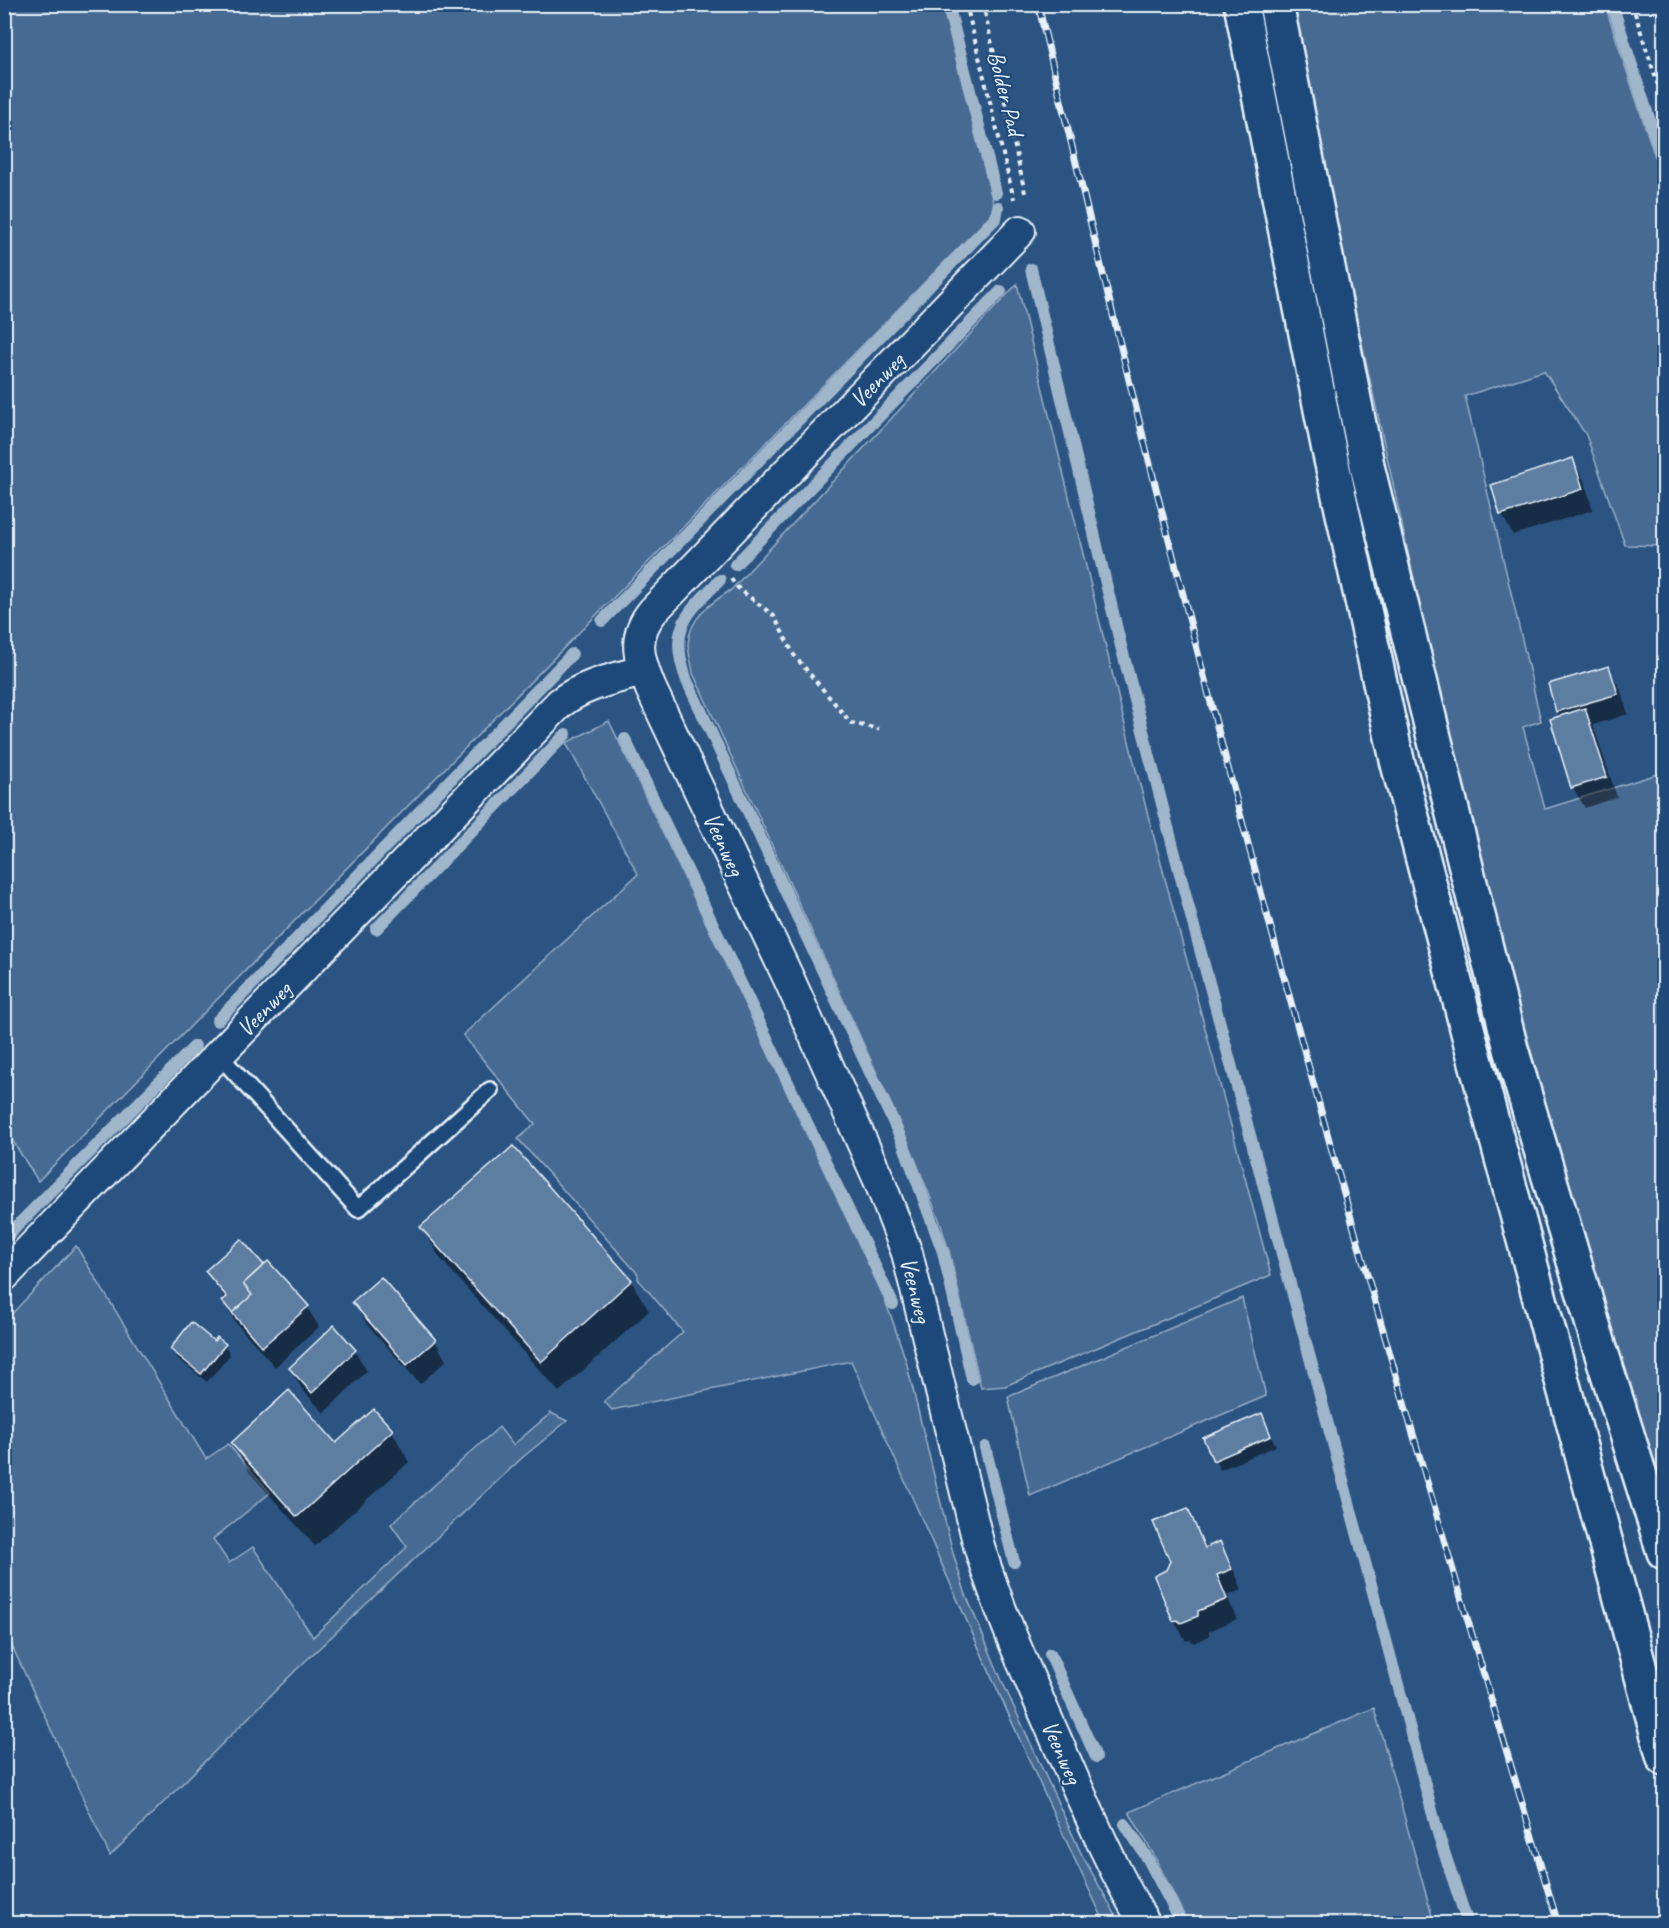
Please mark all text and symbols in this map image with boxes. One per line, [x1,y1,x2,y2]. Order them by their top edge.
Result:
street label: Bolder Pad [981,48,1032,142]
street label: Veenweg [843,345,912,414]
street label: Veenweg [696,808,752,882]
street label: Veenweg [230,974,299,1043]
street label: Veenweg [893,1254,939,1327]
street label: Veenweg [1035,1716,1090,1790]

